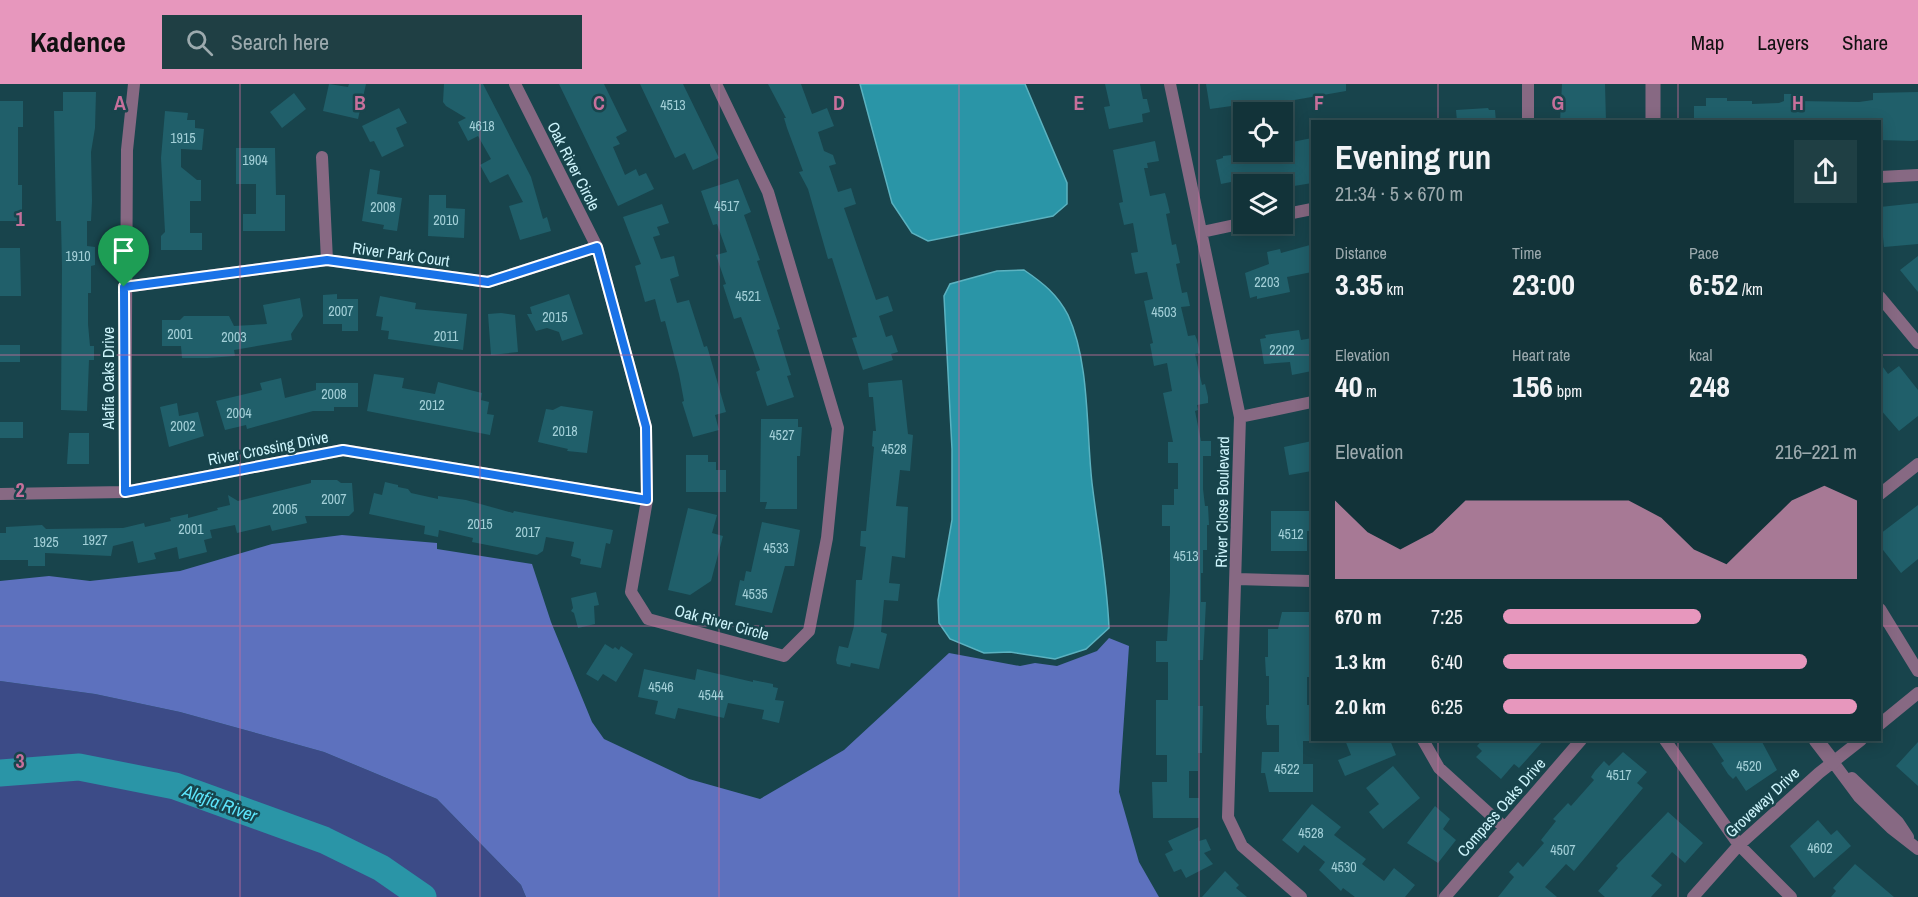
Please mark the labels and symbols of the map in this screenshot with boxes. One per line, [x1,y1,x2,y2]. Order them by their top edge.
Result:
text: A [114,89,126,116]
text: B [354,89,366,116]
text: C [593,89,605,116]
text: D [833,89,845,116]
text: E [1074,89,1085,116]
text: F [1314,89,1324,116]
text: G [1552,89,1564,116]
text: H [1792,89,1804,116]
house number: 4513 [660,96,686,114]
house number: 4618 [469,117,495,135]
street label: Oak River Circle [542,118,606,214]
house number: 1915 [170,129,196,147]
house number: 1904 [242,151,268,169]
house number: 4517 [714,197,740,215]
house number: 2008 [370,198,396,216]
text: 1 [15,205,25,232]
house number: 2010 [433,211,459,229]
pin [98,225,149,287]
street label: River Park Court [351,236,451,272]
house number: 1910 [65,247,91,265]
house number: 2203 [1254,273,1280,291]
house number: 4521 [735,287,761,305]
house number: 2007 [328,302,354,320]
house number: 4503 [1151,303,1177,321]
house number: 2015 [542,308,568,326]
house number: 2001 [167,325,193,343]
street label: Alafia Oaks Drive [97,327,119,430]
house number: 2011 [434,327,459,345]
house number: 2003 [221,328,247,346]
house number: 2202 [1269,341,1295,359]
house number: 2008 [321,385,347,403]
house number: 2012 [419,396,445,414]
house number: 2004 [226,404,252,422]
house number: 2002 [170,417,196,435]
house number: 2018 [552,422,578,440]
street label: River Crossing Drive [206,426,330,470]
house number: 4527 [769,426,795,444]
street label: River Close Boulevard [1210,436,1234,568]
house number: 4528 [881,440,907,458]
text: 2 [15,476,25,503]
house number: 2007 [321,490,347,508]
house number: 2005 [272,500,298,518]
house number: 2015 [467,515,493,533]
house number: 2001 [178,520,204,538]
house number: 2017 [515,523,541,541]
house number: 4512 [1278,525,1304,543]
house number: 1927 [82,531,108,549]
house number: 1925 [33,533,59,551]
house number: 4533 [763,539,789,557]
house number: 4513 [1173,547,1199,565]
house number: 4535 [742,585,768,603]
street label: Oak River Circle [672,599,772,645]
house number: 4546 [648,678,674,696]
house number: 4544 [698,686,724,704]
text: 3 [15,747,25,774]
street label: Compass Oaks Drive [1452,753,1550,861]
house number: 4520 [1736,757,1762,775]
house number: 4522 [1274,760,1300,778]
street label: Groveway Drive [1720,762,1804,842]
house number: 4517 [1606,766,1632,784]
water label: Alafia River [179,778,262,828]
house number: 4528 [1298,824,1324,842]
house number: 4602 [1807,839,1833,857]
house number: 4507 [1550,841,1576,859]
house number: 4530 [1331,858,1357,876]

